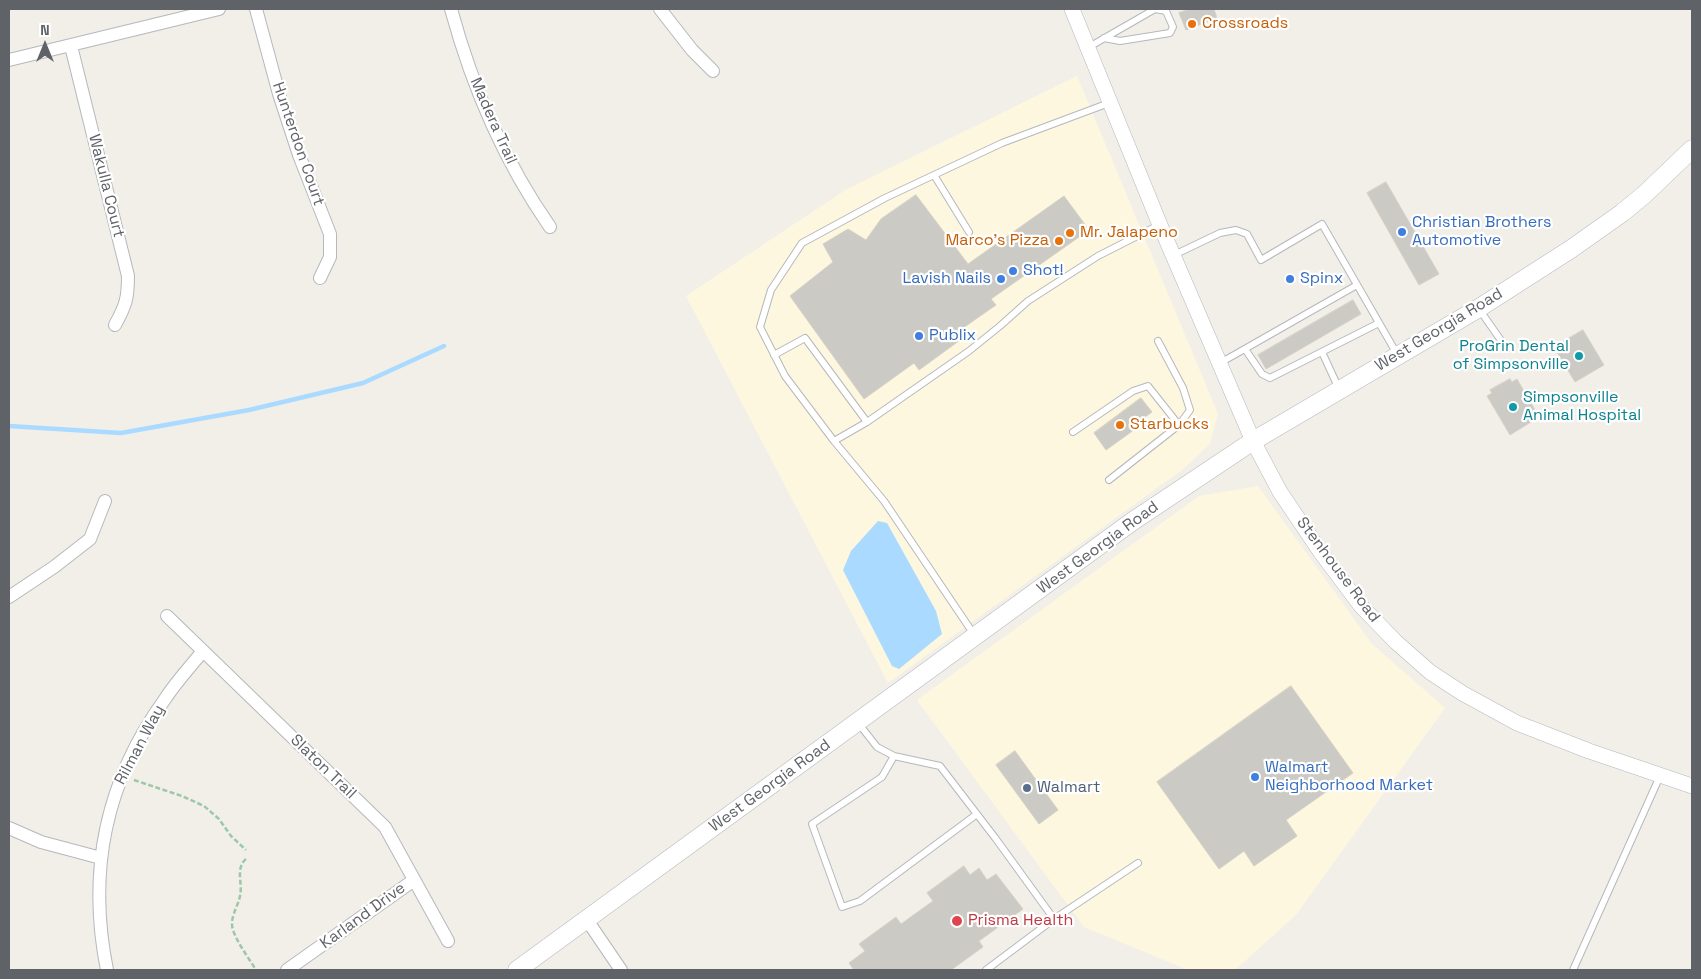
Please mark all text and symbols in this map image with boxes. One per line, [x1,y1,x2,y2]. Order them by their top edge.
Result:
place label: Crossroads [1202,14,1288,34]
marker: Crossroads [1186,18,1198,30]
north arrow [20,20,70,70]
text: N [40,21,50,39]
street label: Madera Trail [465,75,521,167]
street label: Hunterdon Court [268,80,328,208]
street label: Wakulla Court [84,132,128,240]
place label: Christian Brothers Automotive [1412,213,1552,251]
place label: Mr. Jalapeno [1080,223,1178,243]
marker: Christian Brothers Automotive [1396,226,1408,238]
marker: Mr. Jalapeno [1064,227,1076,239]
place label: Marco's Pizza [945,231,1049,251]
marker: Marco's Pizza [1053,235,1065,247]
place label: Shot! [1023,261,1064,281]
marker: Shot! [1007,265,1019,277]
place label: Lavish Nails [902,269,991,289]
place label: Spinx [1300,269,1343,289]
marker: Lavish Nails [995,273,1007,285]
marker: Spinx [1284,273,1296,285]
street label: West Georgia Road [1372,284,1506,376]
place label: Publix [929,326,976,346]
marker: Publix [913,330,925,342]
place label: ProGrin Dental of Simpsonville [1453,337,1569,375]
marker: ProGrin Dental of Simpsonville [1573,350,1585,362]
place label: Simpsonville Animal Hospital [1523,388,1641,426]
marker: Simpsonville Animal Hospital [1507,401,1519,413]
place label: Starbucks [1130,415,1209,435]
marker: Starbucks [1114,419,1126,431]
street label: West Georgia Road [1034,497,1162,599]
street label: Stenhouse Road [1292,514,1384,626]
street label: Rilman Way [111,702,169,788]
street label: Slaton Trail [286,731,360,803]
street label: West Georgia Road [706,735,834,837]
place label: Walmart Neighborhood Market [1265,758,1433,796]
marker: Walmart Neighborhood Market [1249,771,1261,783]
place label: Walmart [1037,778,1100,798]
marker: Walmart [1021,782,1033,794]
street label: Karland Drive [317,879,409,953]
place label: Prisma Health [968,911,1073,931]
marker: Prisma Health [950,914,964,928]

